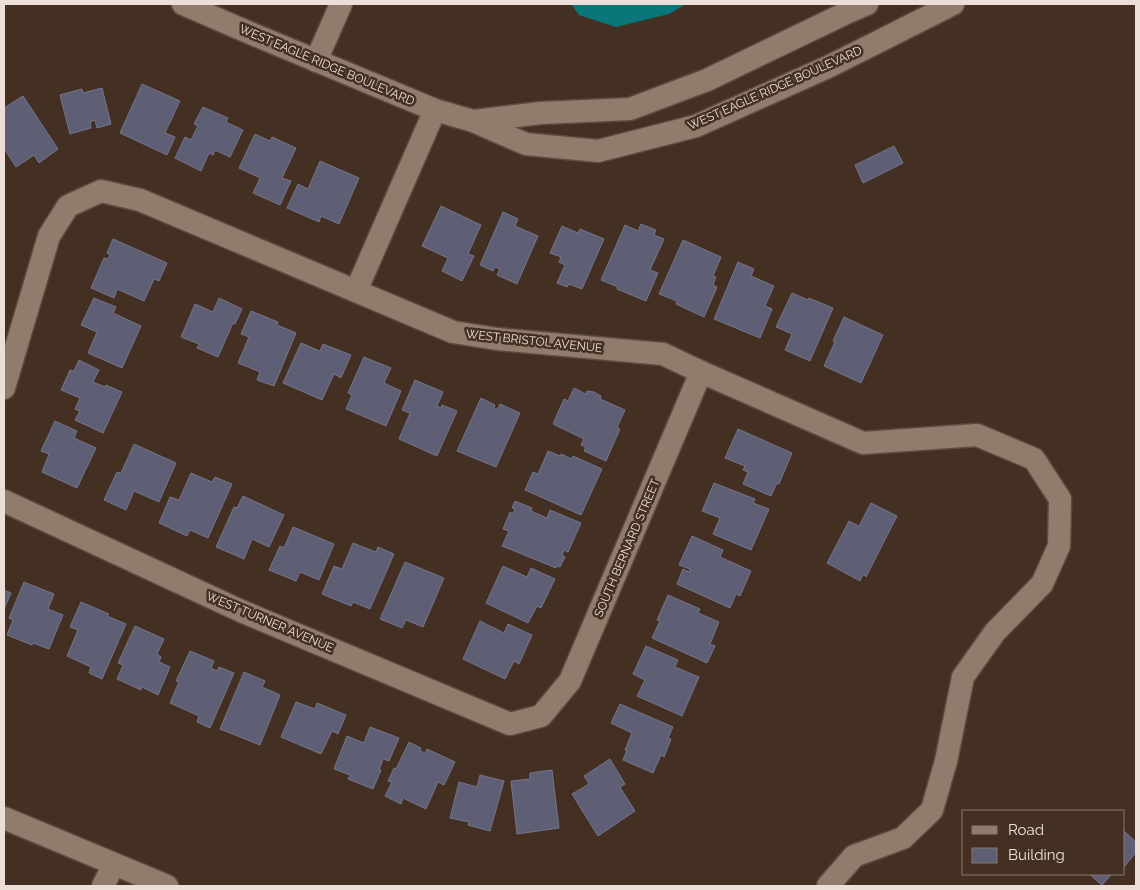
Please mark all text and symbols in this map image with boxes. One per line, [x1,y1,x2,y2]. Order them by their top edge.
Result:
street label: WEST EAGLE RIDGE BOULEVARD [237,22,417,109]
street label: WEST EAGLE RIDGE BOULEVARD [686,43,864,133]
street label: WEST BRISTOL AVENUE [465,327,603,355]
street label: SOUTH BERNARD STREET [591,476,663,619]
street label: WEST TURNER AVENUE [204,589,336,655]
legend [962,810,1125,875]
text: Road [1008,821,1044,839]
text: Building [1008,846,1065,864]

